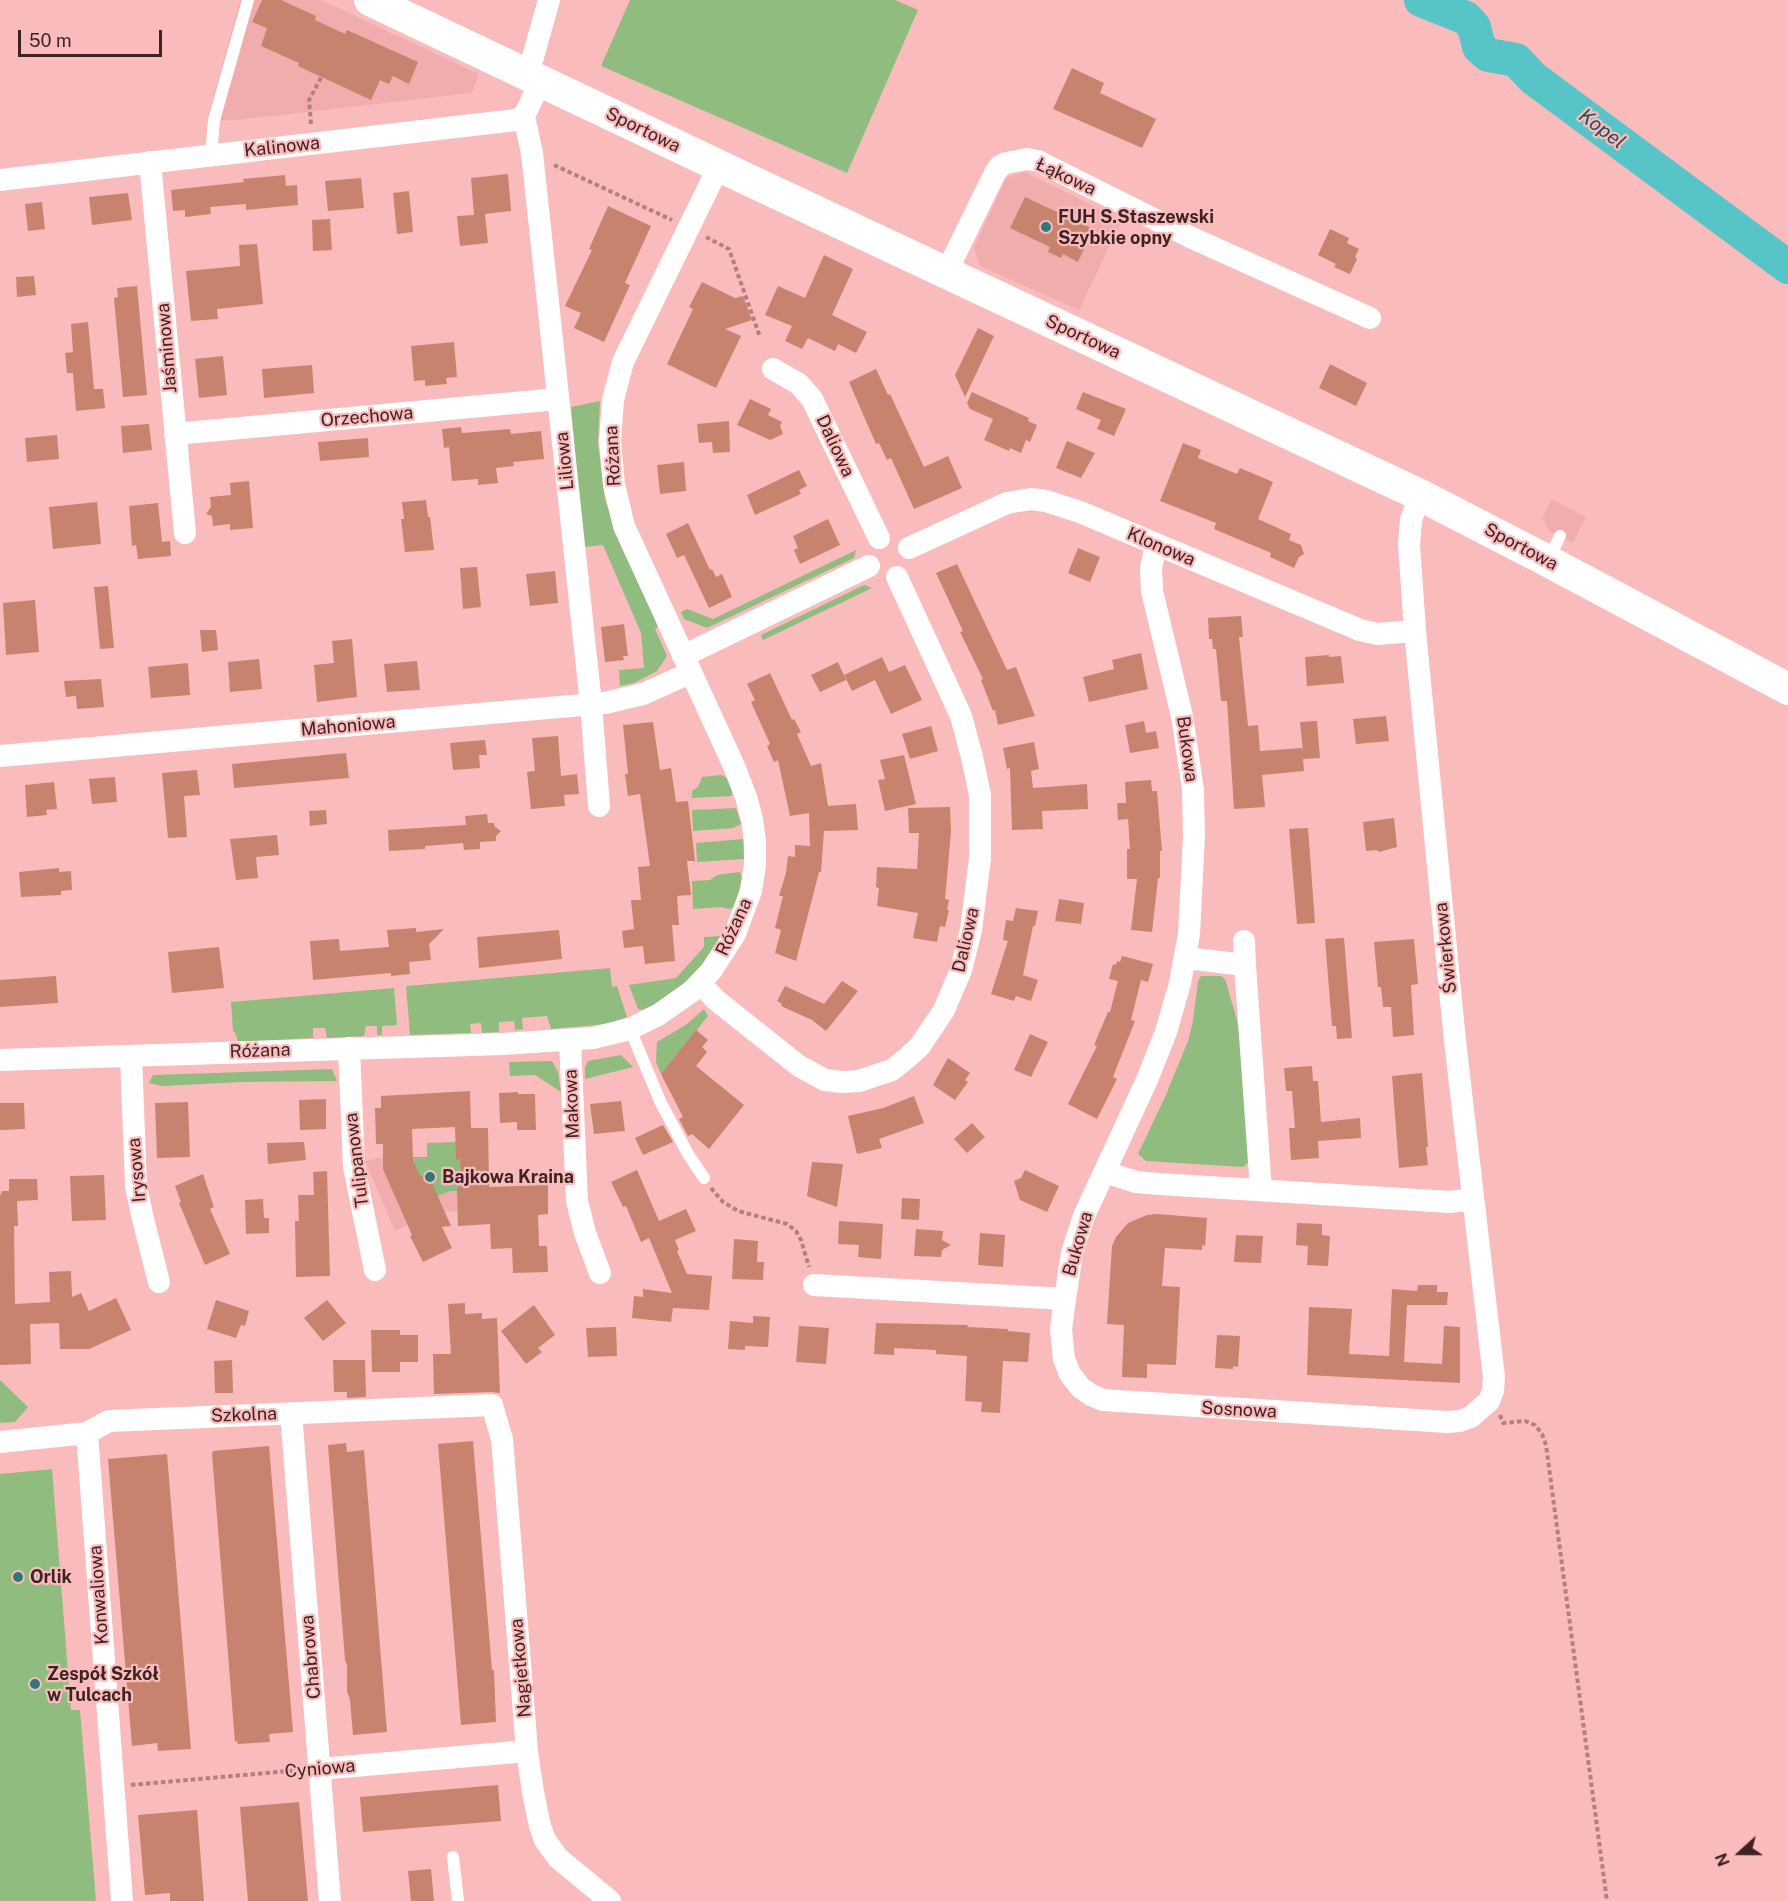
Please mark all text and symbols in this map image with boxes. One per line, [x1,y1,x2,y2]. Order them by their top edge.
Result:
scale bar [21,18,165,56]
text: 50 m [29,30,72,51]
street label: Sportowa [602,103,684,157]
water label: Kopel [1574,104,1630,154]
street label: Kalinowa [243,132,321,162]
street label: Łąkowa [1033,154,1099,200]
place label: FUH S.Staszewski Szybkie opny [1058,206,1214,248]
marker: FUH S.Staszewski Szybkie opny [1039,220,1053,234]
street label: Jaśminowa [152,302,182,394]
street label: Sportowa [1042,310,1124,364]
street label: Orzechowa [320,402,414,432]
street label: Daliowa [811,411,859,481]
street label: Różana [601,425,625,487]
street label: Liliowa [551,431,579,491]
street label: Sportowa [1480,519,1562,575]
street label: Klonowa [1124,523,1198,571]
street label: Mahoniowa [300,711,396,741]
street label: Bukowa [1172,715,1202,783]
street label: Różana [711,895,757,959]
street label: Świerkowa [1430,901,1462,995]
street label: Daliowa [948,905,984,975]
street label: Różana [229,1039,291,1063]
street label: Makowa [560,1069,584,1139]
street label: Tulipanowa [340,1112,374,1208]
street label: Irysowa [123,1137,151,1203]
place label: Bajkowa Kraina [442,1166,574,1188]
marker: Bajkowa Kraina [423,1170,437,1184]
street label: Bukowa [1059,1209,1097,1279]
street label: Sosnowa [1201,1397,1277,1423]
street label: Szkolna [211,1403,277,1427]
street label: Konwaliowa [85,1545,113,1645]
place label: Orlik [30,1566,72,1588]
marker: Orlik [11,1570,25,1584]
street label: Chabrowa [297,1614,325,1700]
street label: Nagietkowa [506,1618,536,1718]
place label: Zespół Szkół w Tulcach [47,1663,159,1706]
marker: Zespół Szkół w Tulcach [28,1677,42,1691]
street label: Cyniowa [284,1755,356,1783]
north arrow [1710,1823,1770,1883]
text: N [1712,1850,1734,1869]

